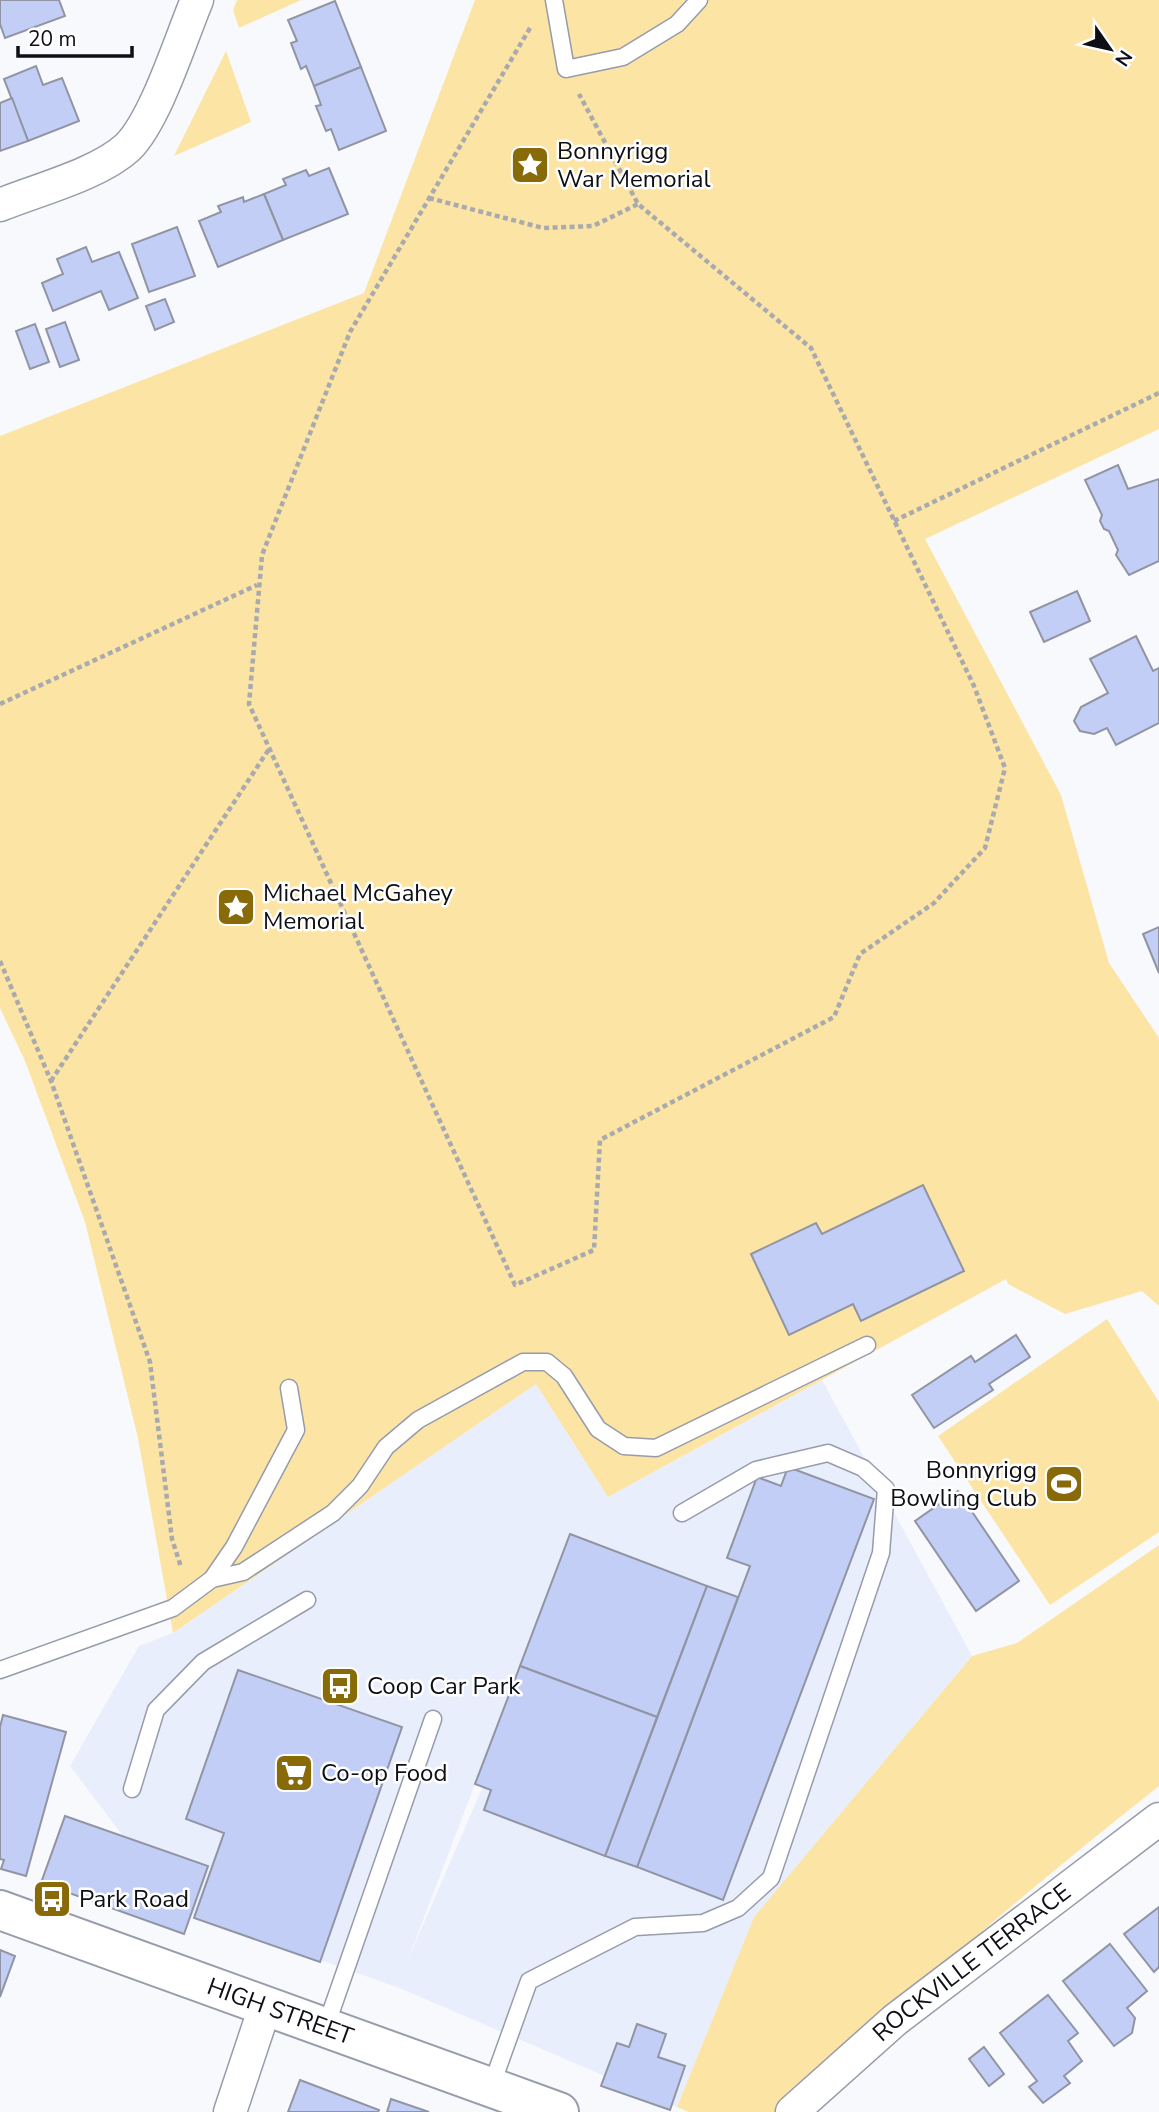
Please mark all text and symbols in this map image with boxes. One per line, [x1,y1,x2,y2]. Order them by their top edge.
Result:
scale bar [18,14,131,58]
north arrow [1075,14,1145,84]
text: 20 m [28,25,77,53]
text: N [1109,45,1138,71]
place label: Bonnyrigg War Memorial [557,135,711,195]
place icon: Bonnyrigg War Memorial [509,144,551,186]
place label: Michael McGahey Memorial [263,877,454,937]
place icon: Michael McGahey Memorial [215,886,257,928]
place label: Bonnyrigg Bowling Club [890,1454,1037,1514]
sports icon: Bonnyrigg Bowling Club [1043,1463,1085,1505]
bus stop icon: Coop Car Park [319,1665,361,1707]
place label: Coop Car Park [367,1670,521,1702]
supermarket icon: Co-op Food [273,1752,315,1794]
place label: Co-op Food [321,1757,447,1789]
street label: ROCKVILLE TERRACE [866,1876,1077,2049]
bus stop icon: Park Road [31,1878,73,1920]
place label: Park Road [79,1883,189,1915]
street label: HIGH STREET [203,1970,358,2053]

